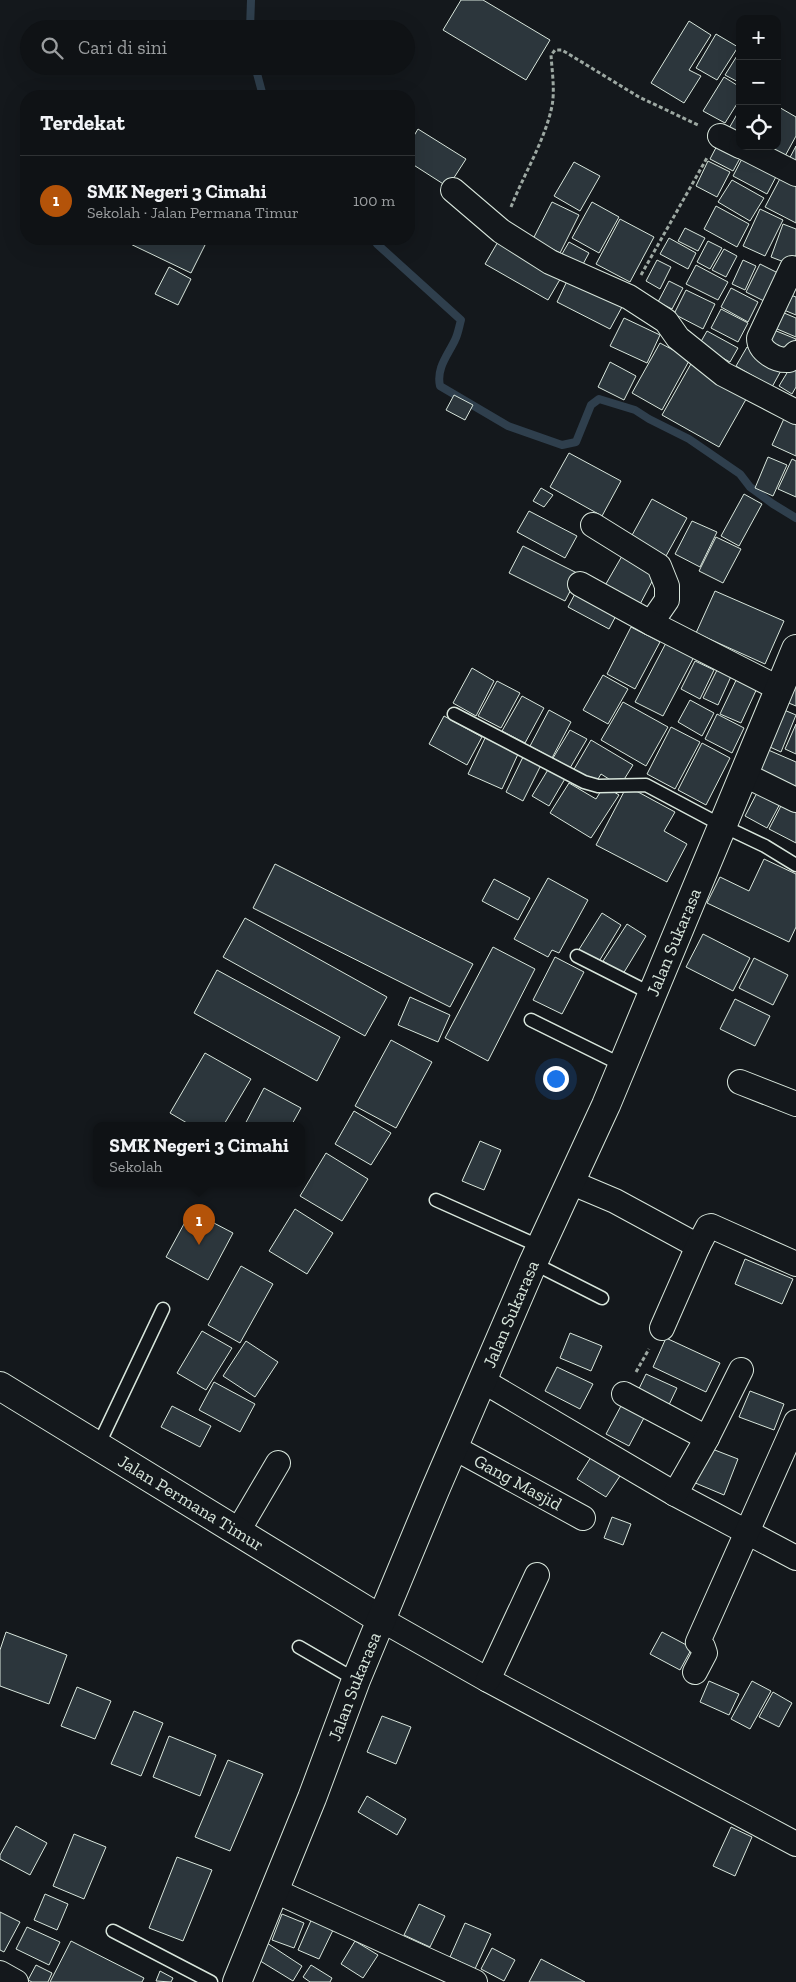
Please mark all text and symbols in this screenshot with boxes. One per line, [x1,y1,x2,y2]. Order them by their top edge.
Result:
map controls [736,15,781,150]
button: + [736,15,781,60]
search box [20,20,415,75]
icon: search [38,34,66,62]
text: Cari di sini [78,36,167,59]
button: − [736,60,781,105]
button: locate [736,105,781,150]
text: Terdekat [40,110,125,135]
text: SMK Negeri 3 Cimahi [87,180,266,203]
text: 1 [53,191,59,210]
text: 100 m [353,191,395,210]
text: Sekolah · Jalan Permana Timur [87,203,299,222]
street label: Jalan Sukarasa [642,885,706,1000]
your location [543,1066,569,1092]
popup [93,1122,305,1187]
text: SMK Negeri 3 Cimahi [109,1134,289,1157]
text: Sekolah [109,1157,163,1176]
pin: 1 [183,1204,215,1245]
street label: Jalan Sukarasa [478,1257,544,1371]
street label: Jalan Permana Timur [114,1450,268,1556]
street label: Gang Masjid [470,1450,566,1515]
street label: Jalan Sukarasa [323,1629,386,1744]

